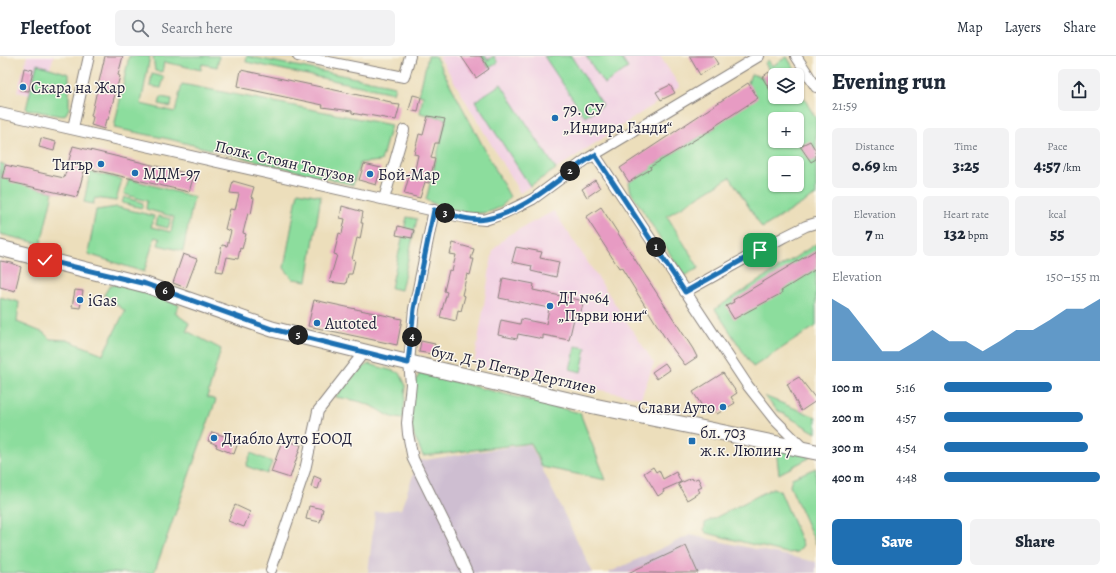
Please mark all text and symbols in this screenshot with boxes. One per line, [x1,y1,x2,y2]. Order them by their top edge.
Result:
search box [115,10,395,46]
text: Fleetfoot [20,15,91,41]
icon: search [129,17,151,39]
text: Search here [161,18,233,38]
text: Map [957,18,983,37]
text: Layers [1005,18,1041,37]
text: Share [1063,18,1096,37]
text: Evening run [832,67,946,97]
map controls [768,68,804,192]
button: layers [768,68,804,104]
button: share [1058,69,1100,111]
place label: Скара на Жар [31,77,125,99]
marker: Скара на Жар [18,82,28,92]
text: 21:59 [832,97,857,114]
place label: 79. СУ „Индира Ганди“ [563,99,672,139]
button: + [768,112,804,148]
marker: 79. СУ „Индира Ганди“ [550,113,560,123]
street label: Полк. Стоян Топузов [213,135,357,189]
text: Distance [855,139,894,154]
text: Time [955,139,977,154]
text: Pace [1047,139,1068,154]
place label: Тигър [52,154,93,176]
text: 0.69 [852,154,881,177]
text: 3:25 [952,154,980,177]
text: 4:57 [1034,154,1060,177]
button: − [768,156,804,192]
marker: Тигър [96,159,106,169]
text: km [881,160,897,175]
text: /km [1060,160,1081,175]
pin: 2 [560,161,580,181]
place label: МДМ-97 [143,163,200,185]
text: 2 [567,163,573,178]
place label: Бой-Мар [378,164,440,186]
marker: МДМ-97 [130,168,140,178]
marker: Бой-Мар [365,169,375,179]
pin: 3 [435,203,455,223]
text: 3 [443,205,447,220]
text: Elevation [854,207,896,222]
text: Heart rate [943,207,989,222]
text: kcal [1049,207,1066,222]
text: 7 [865,222,873,245]
text: 132 [944,222,966,245]
text: 55 [1050,222,1065,245]
text: m [873,228,884,243]
text: bpm [966,228,988,243]
pin [743,233,777,267]
pin: 1 [646,237,666,257]
text: 1 [654,239,658,254]
icon: arrive [749,239,771,261]
pin [28,243,62,277]
icon: check [34,249,56,271]
text: Elevation [832,268,882,285]
text: 150–155 m [1046,268,1100,285]
pin: 6 [155,281,175,301]
text: 6 [162,283,168,298]
place label: ДГ №64 „Първи юни“ [558,287,647,327]
place label: iGas [88,290,117,312]
marker: iGas [75,295,85,305]
marker: ДГ №64 „Първи юни“ [545,301,555,311]
place label: Autoted [324,313,377,335]
marker: Autoted [312,318,322,328]
pin: 5 [288,325,308,345]
text: 5 [296,327,300,342]
pin: 4 [402,327,422,347]
text: 4 [409,329,415,344]
street label: бул. Д-р Петър Дертлиев [429,340,599,400]
text: 100 m [832,379,863,396]
text: 5:16 [896,379,915,396]
place label: Слави Ауто [638,397,715,419]
marker: Слави Ауто [718,402,728,412]
text: 200 m [832,409,865,426]
text: 4:57 [896,409,916,426]
place label: бл. 703 ж.к. Люлин 7 [700,422,792,462]
place label: Диабло Ауто ЕООД [222,428,352,450]
marker: Диабло Ауто ЕООД [209,433,219,443]
marker: бл. 703 ж.к. Люлин 7 [687,436,697,446]
text: 300 m [832,439,864,456]
text: 4:54 [896,439,916,456]
text: 400 m [832,469,864,486]
text: 4:48 [896,469,917,486]
button: Save [832,519,962,565]
button: Share [970,519,1100,565]

